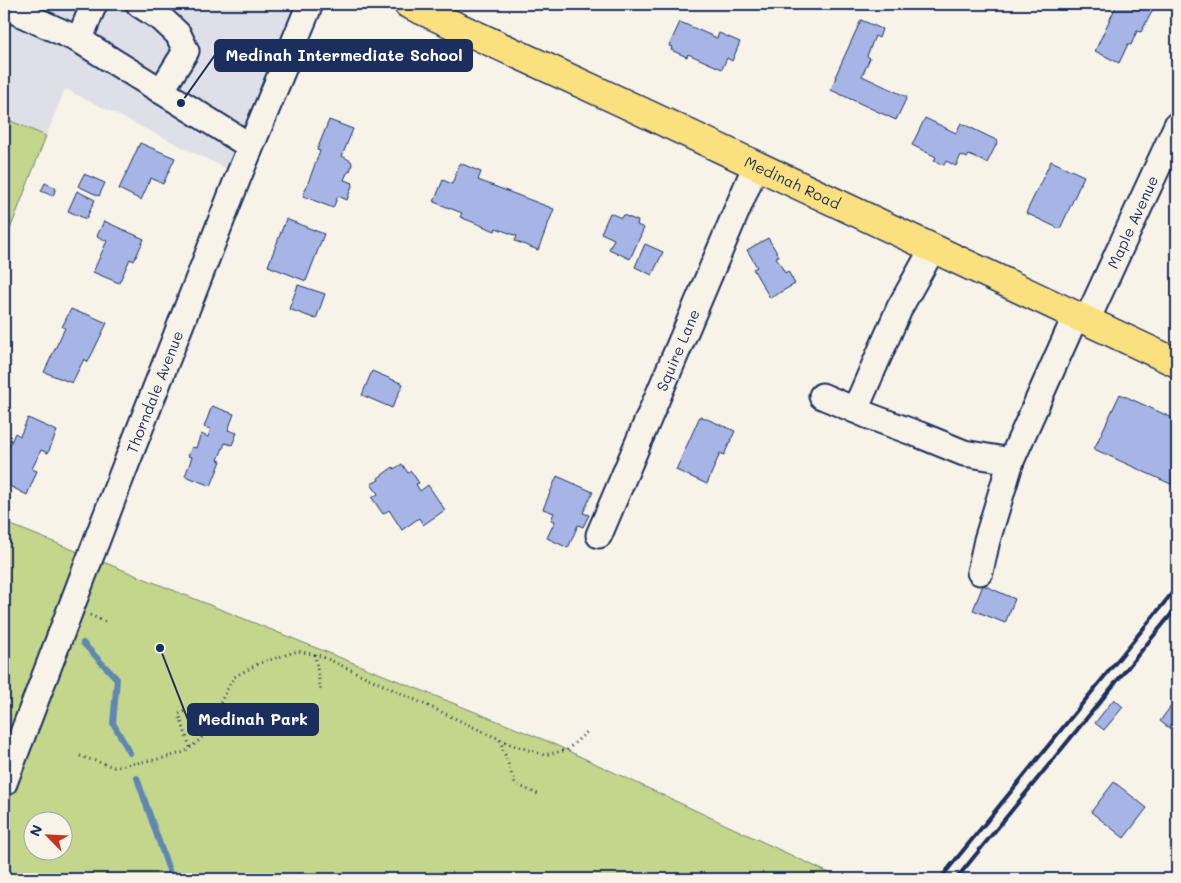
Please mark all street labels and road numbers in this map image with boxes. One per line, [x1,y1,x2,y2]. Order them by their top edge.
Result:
street label: Medinah Road [741,151,844,214]
street label: Maple Avenue [1102,172,1162,272]
street label: Squire Lane [651,306,704,394]
street label: Thorndale Avenue [121,328,187,456]

